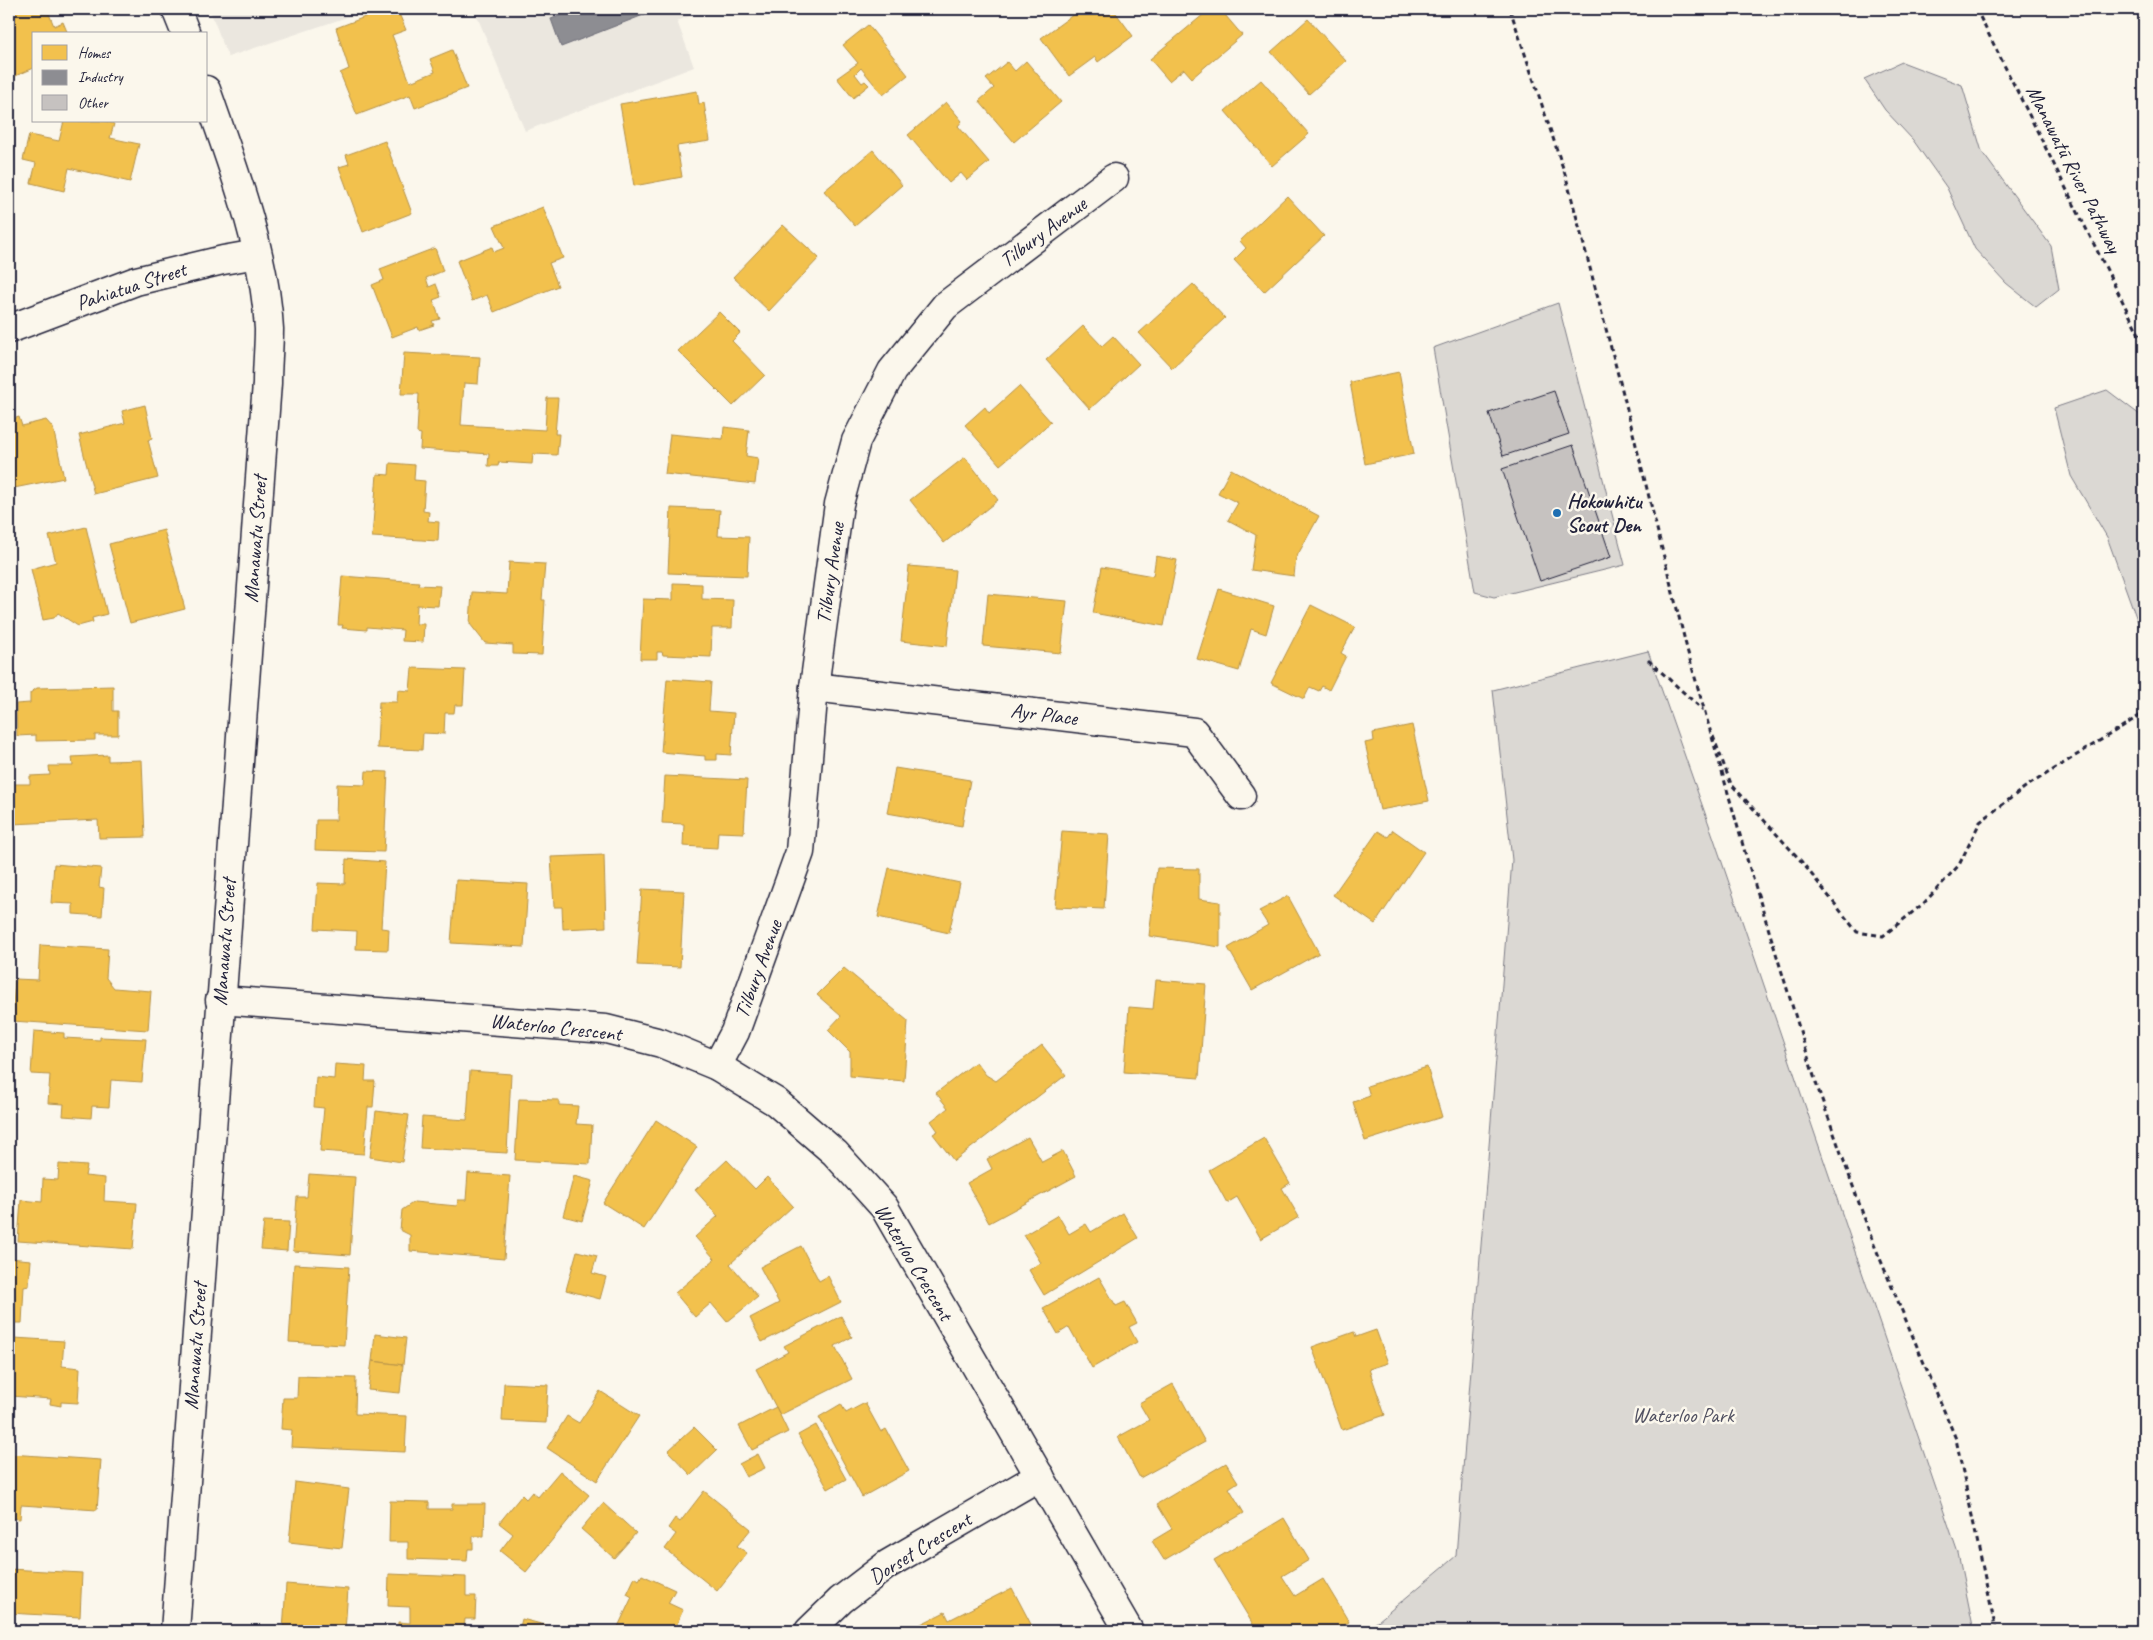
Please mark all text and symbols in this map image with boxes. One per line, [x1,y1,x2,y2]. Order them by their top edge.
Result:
legend [32,32,208,122]
text: Homes [78,44,112,63]
text: Industry [78,68,125,87]
street label: Manawatū River Pathway [2021,81,2128,259]
text: Other [78,94,109,113]
street label: Tilbury Avenue [994,190,1093,273]
street label: Pahiatua Street [73,255,191,316]
street label: Manawatu Street [238,472,273,603]
place label: Hokowhitu Scout Den [1567,488,1644,538]
marker: Hokowhitu Scout Den [1551,507,1563,519]
street label: Tilbury Avenue [810,519,850,625]
street label: Ayr Place [1009,697,1080,731]
street label: Manawatu Street [207,875,242,1006]
street label: Tilbury Avenue [728,915,788,1021]
street label: Waterloo Crescent [489,1007,625,1047]
street label: Waterloo Crescent [869,1199,960,1327]
street label: Manawatu Street [178,1279,213,1410]
park label: Waterloo Park [1632,1402,1735,1428]
street label: Dorset Crescent [864,1505,978,1590]

